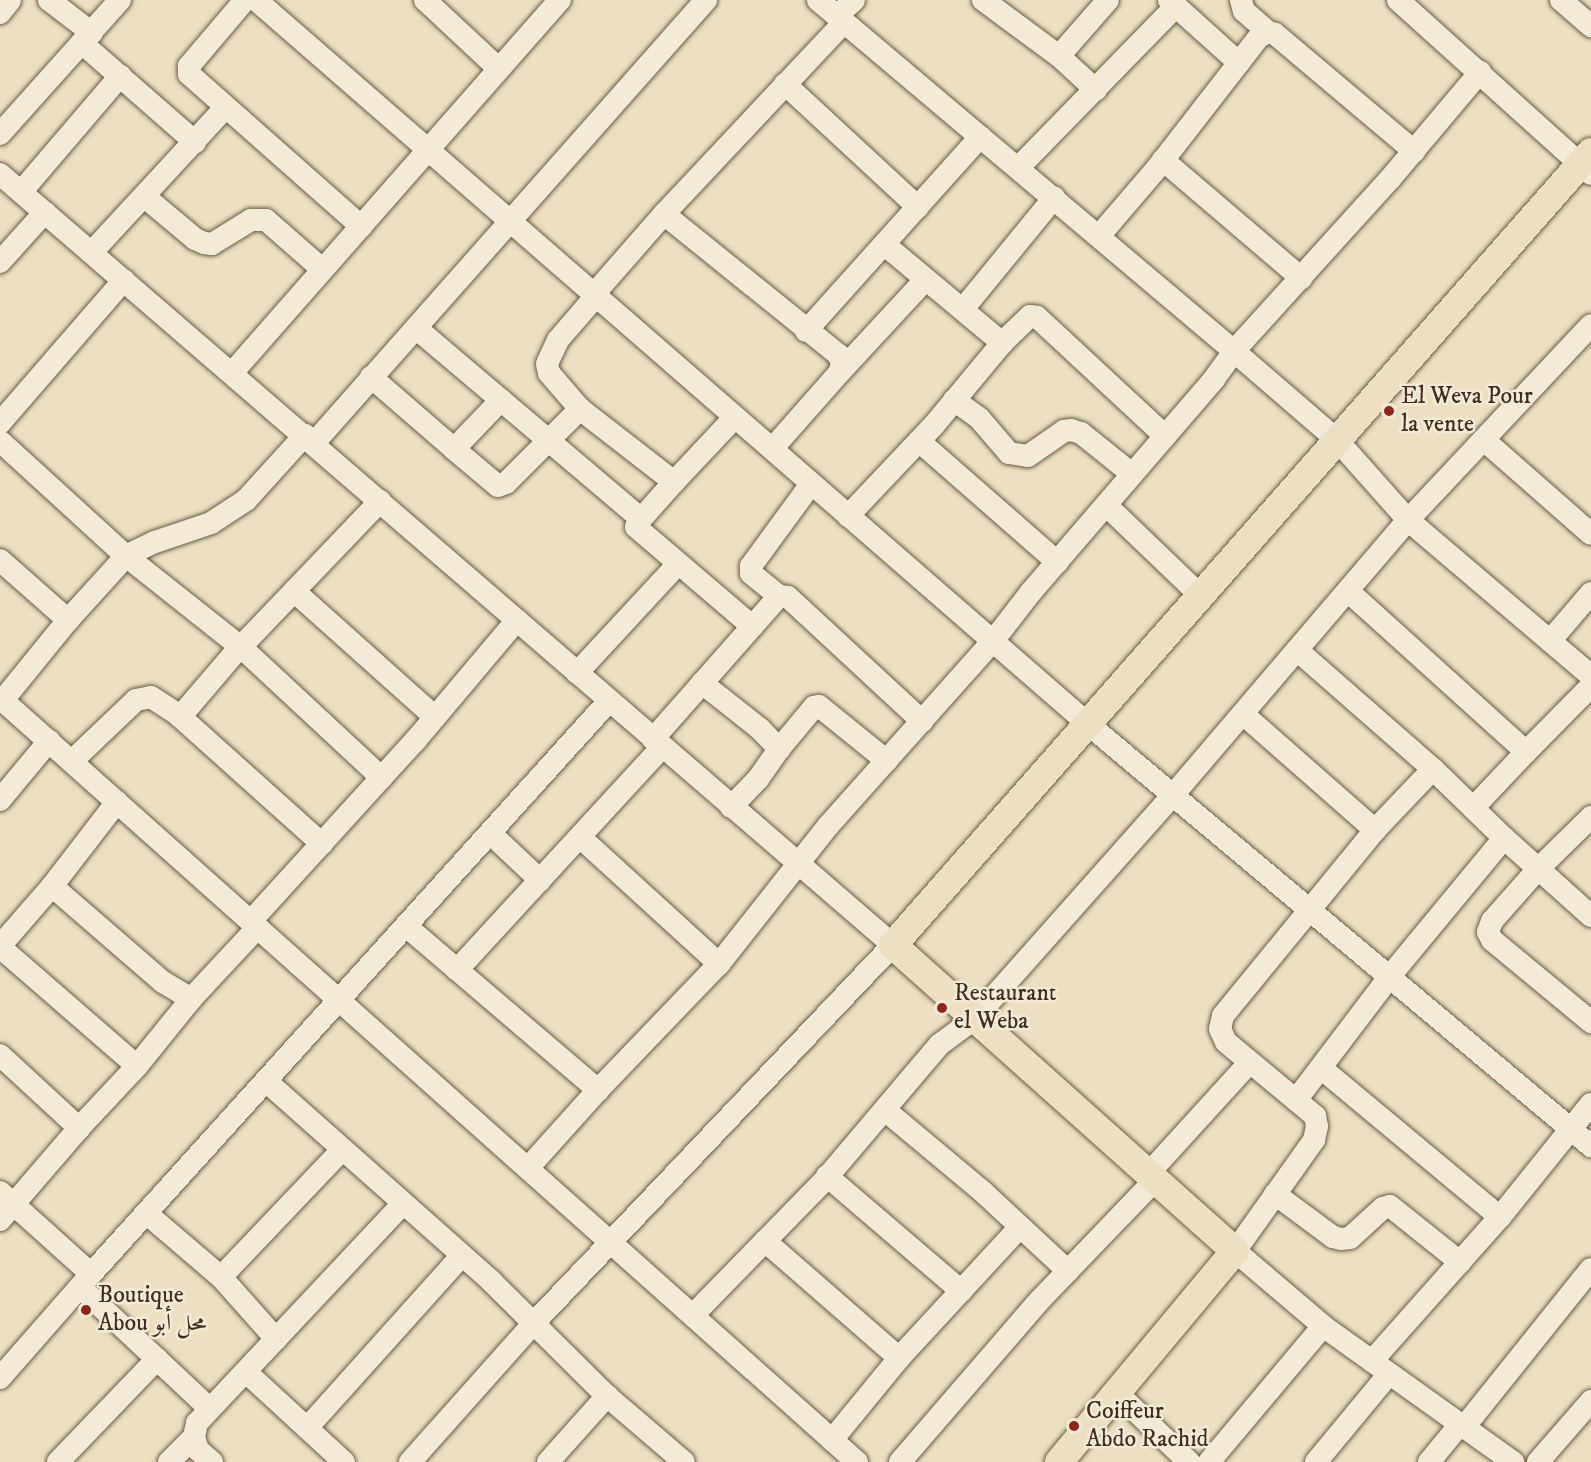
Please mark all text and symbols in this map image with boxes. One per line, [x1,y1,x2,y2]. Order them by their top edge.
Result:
place label: El Weva Pour la vente [1401,383,1533,439]
marker: El Weva Pour la vente [1382,404,1396,418]
place label: Restaurant el Weba [954,980,1056,1036]
marker: Restaurant el Weba [935,1001,949,1015]
place label: Boutique Abou محل أبو [98,1282,207,1338]
marker: Boutique Abou محل أبو [79,1303,93,1317]
place label: Coiffeur Abdo Rachid [1086,1398,1209,1454]
marker: Coiffeur Abdo Rachid [1067,1419,1081,1433]

